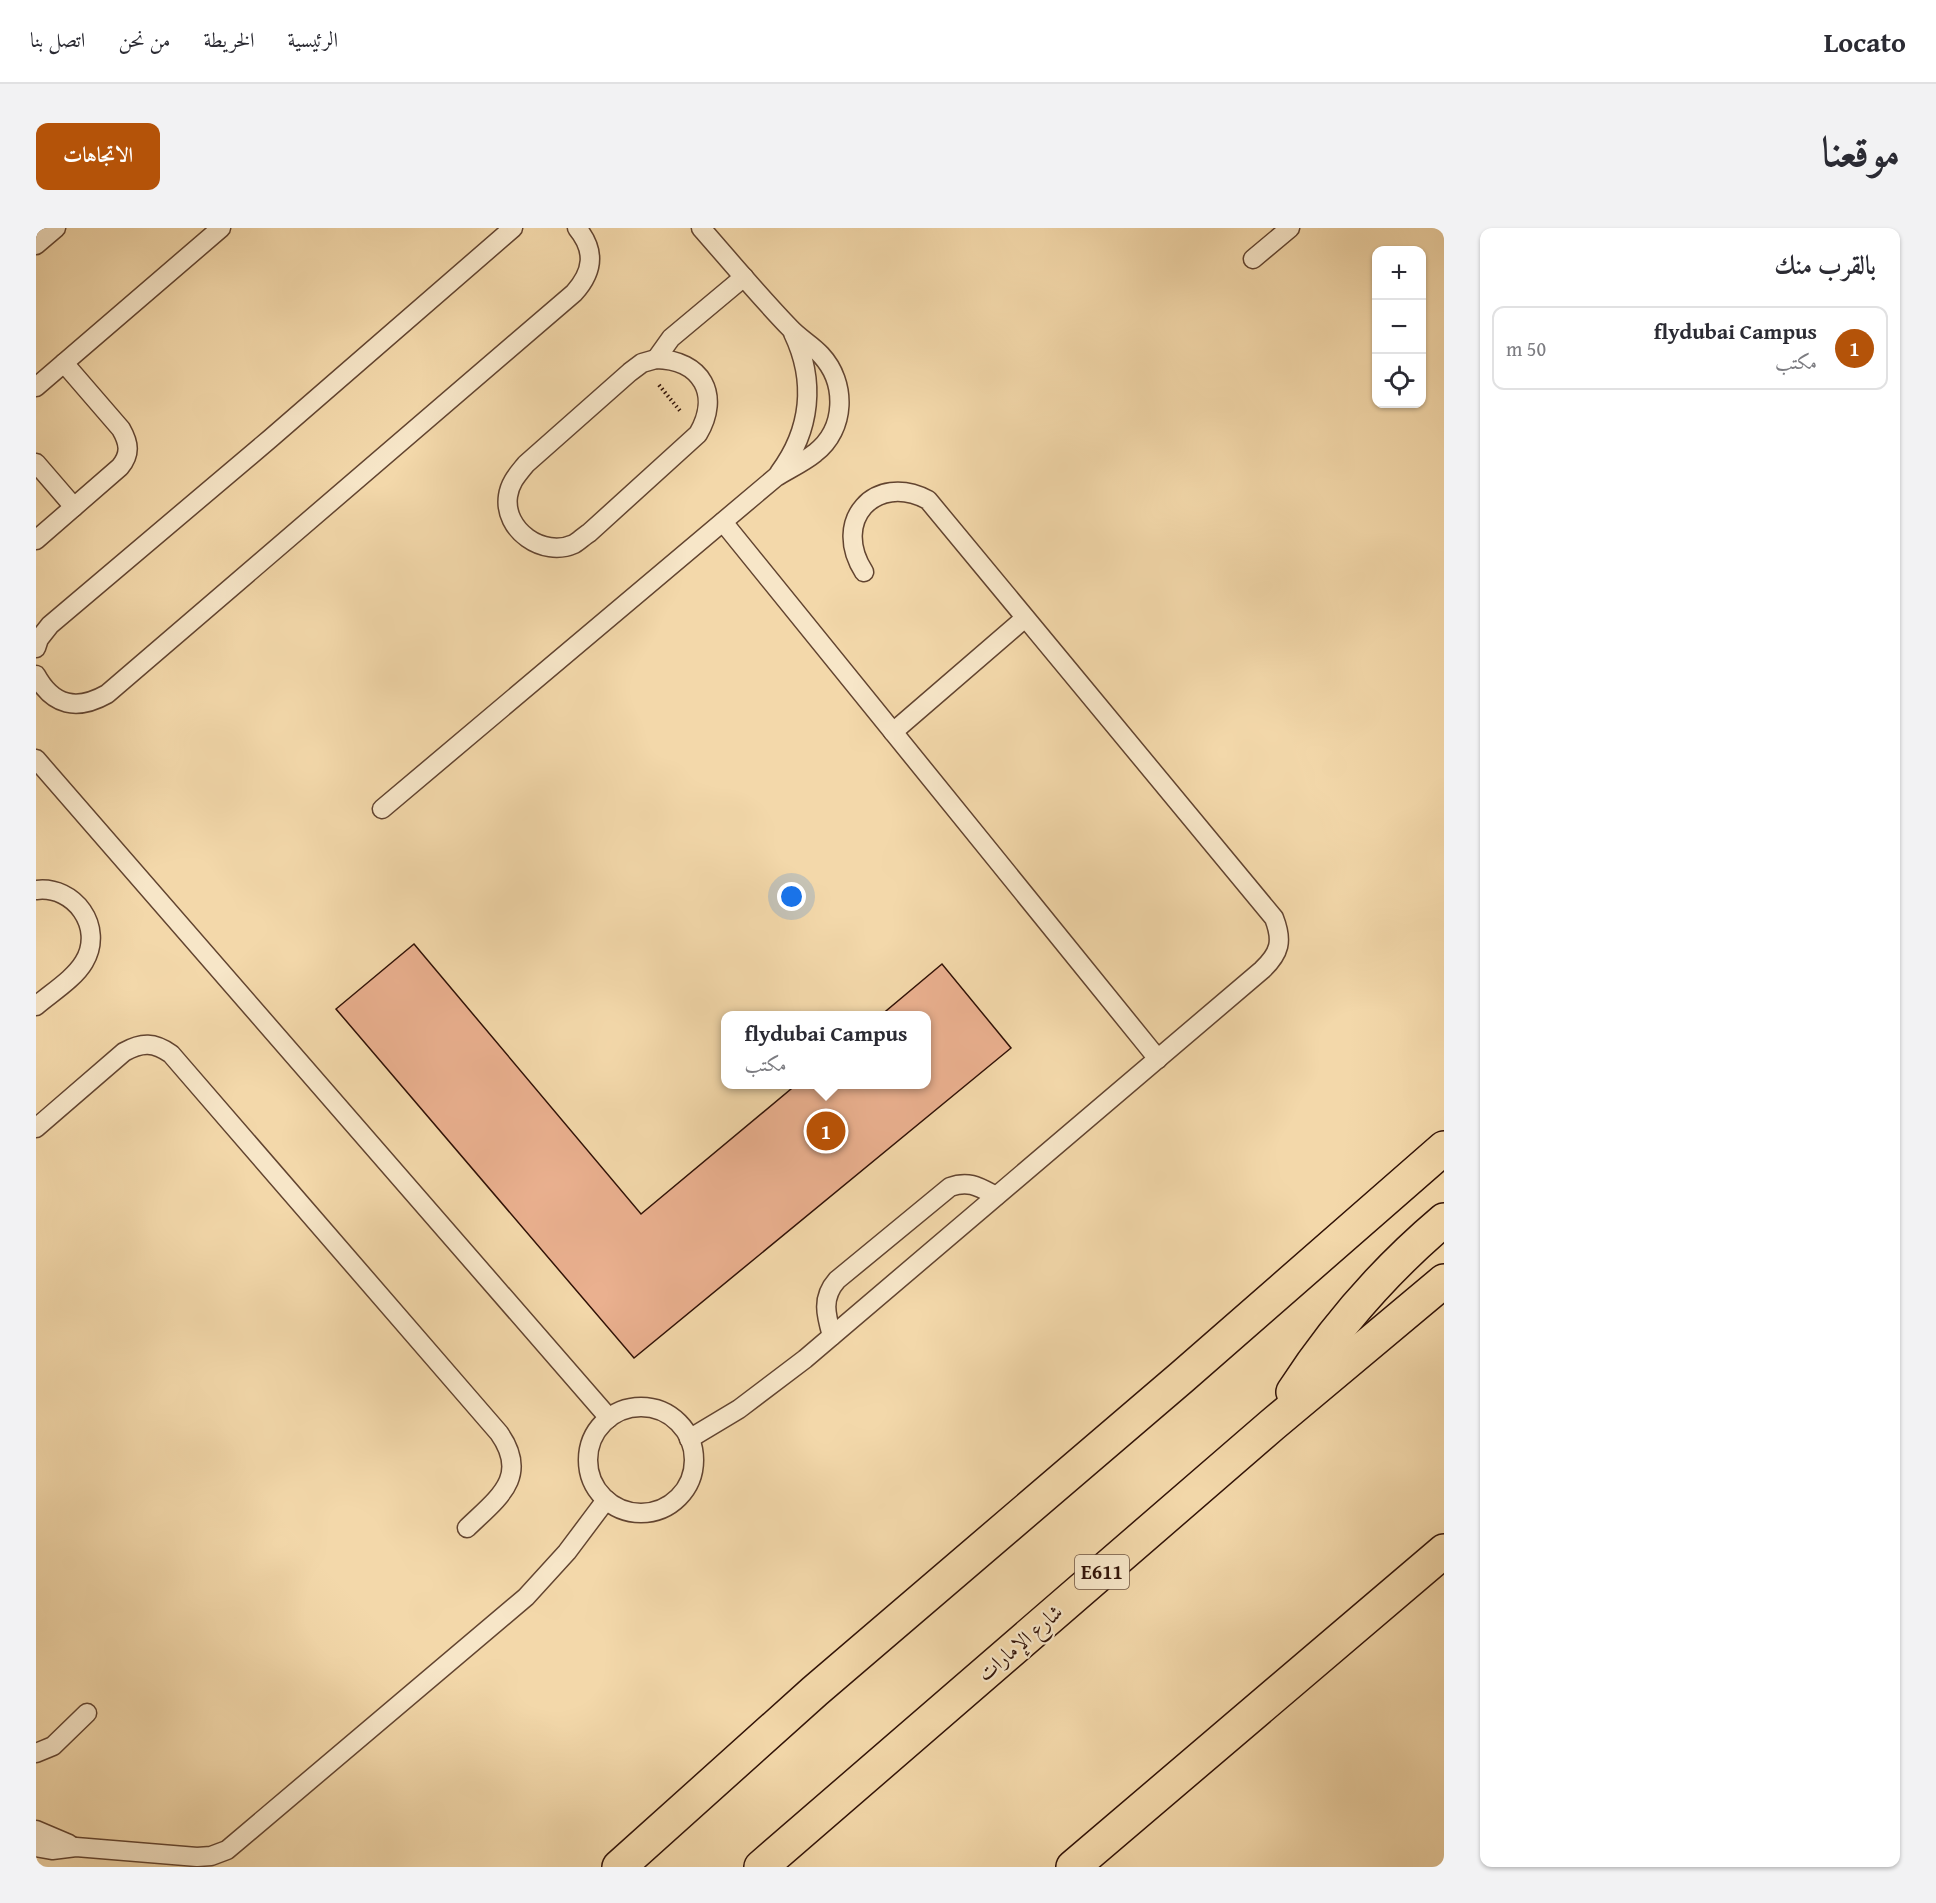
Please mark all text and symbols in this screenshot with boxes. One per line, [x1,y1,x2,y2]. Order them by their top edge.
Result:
text: Locato [1824,21,1906,62]
text: اتصل بنا [30,24,85,55]
text: من نحن [118,24,171,55]
text: الخريطة [204,24,255,55]
text: الرئيسية [288,24,338,55]
text: موقعنا [1822,120,1900,181]
button: الاتجاهات [36,123,160,190]
text: بالقرب منك [1774,245,1876,284]
map controls [1372,246,1426,408]
button: + [1372,246,1426,300]
button: − [1372,300,1426,354]
text: flydubai Campus [1654,315,1817,347]
text: 50 m [1506,334,1546,363]
text: 1 [1849,334,1860,363]
text: مكتب [1775,347,1817,376]
button: locate [1372,354,1426,408]
your location [777,882,806,911]
popup [721,1011,931,1089]
text: flydubai Campus [744,1017,908,1049]
text: مكتب [744,1049,787,1078]
pin: 1 [806,1108,846,1154]
road number: E611 [1075,1555,1129,1589]
street label: شارع الإمارات [970,1597,1071,1691]

